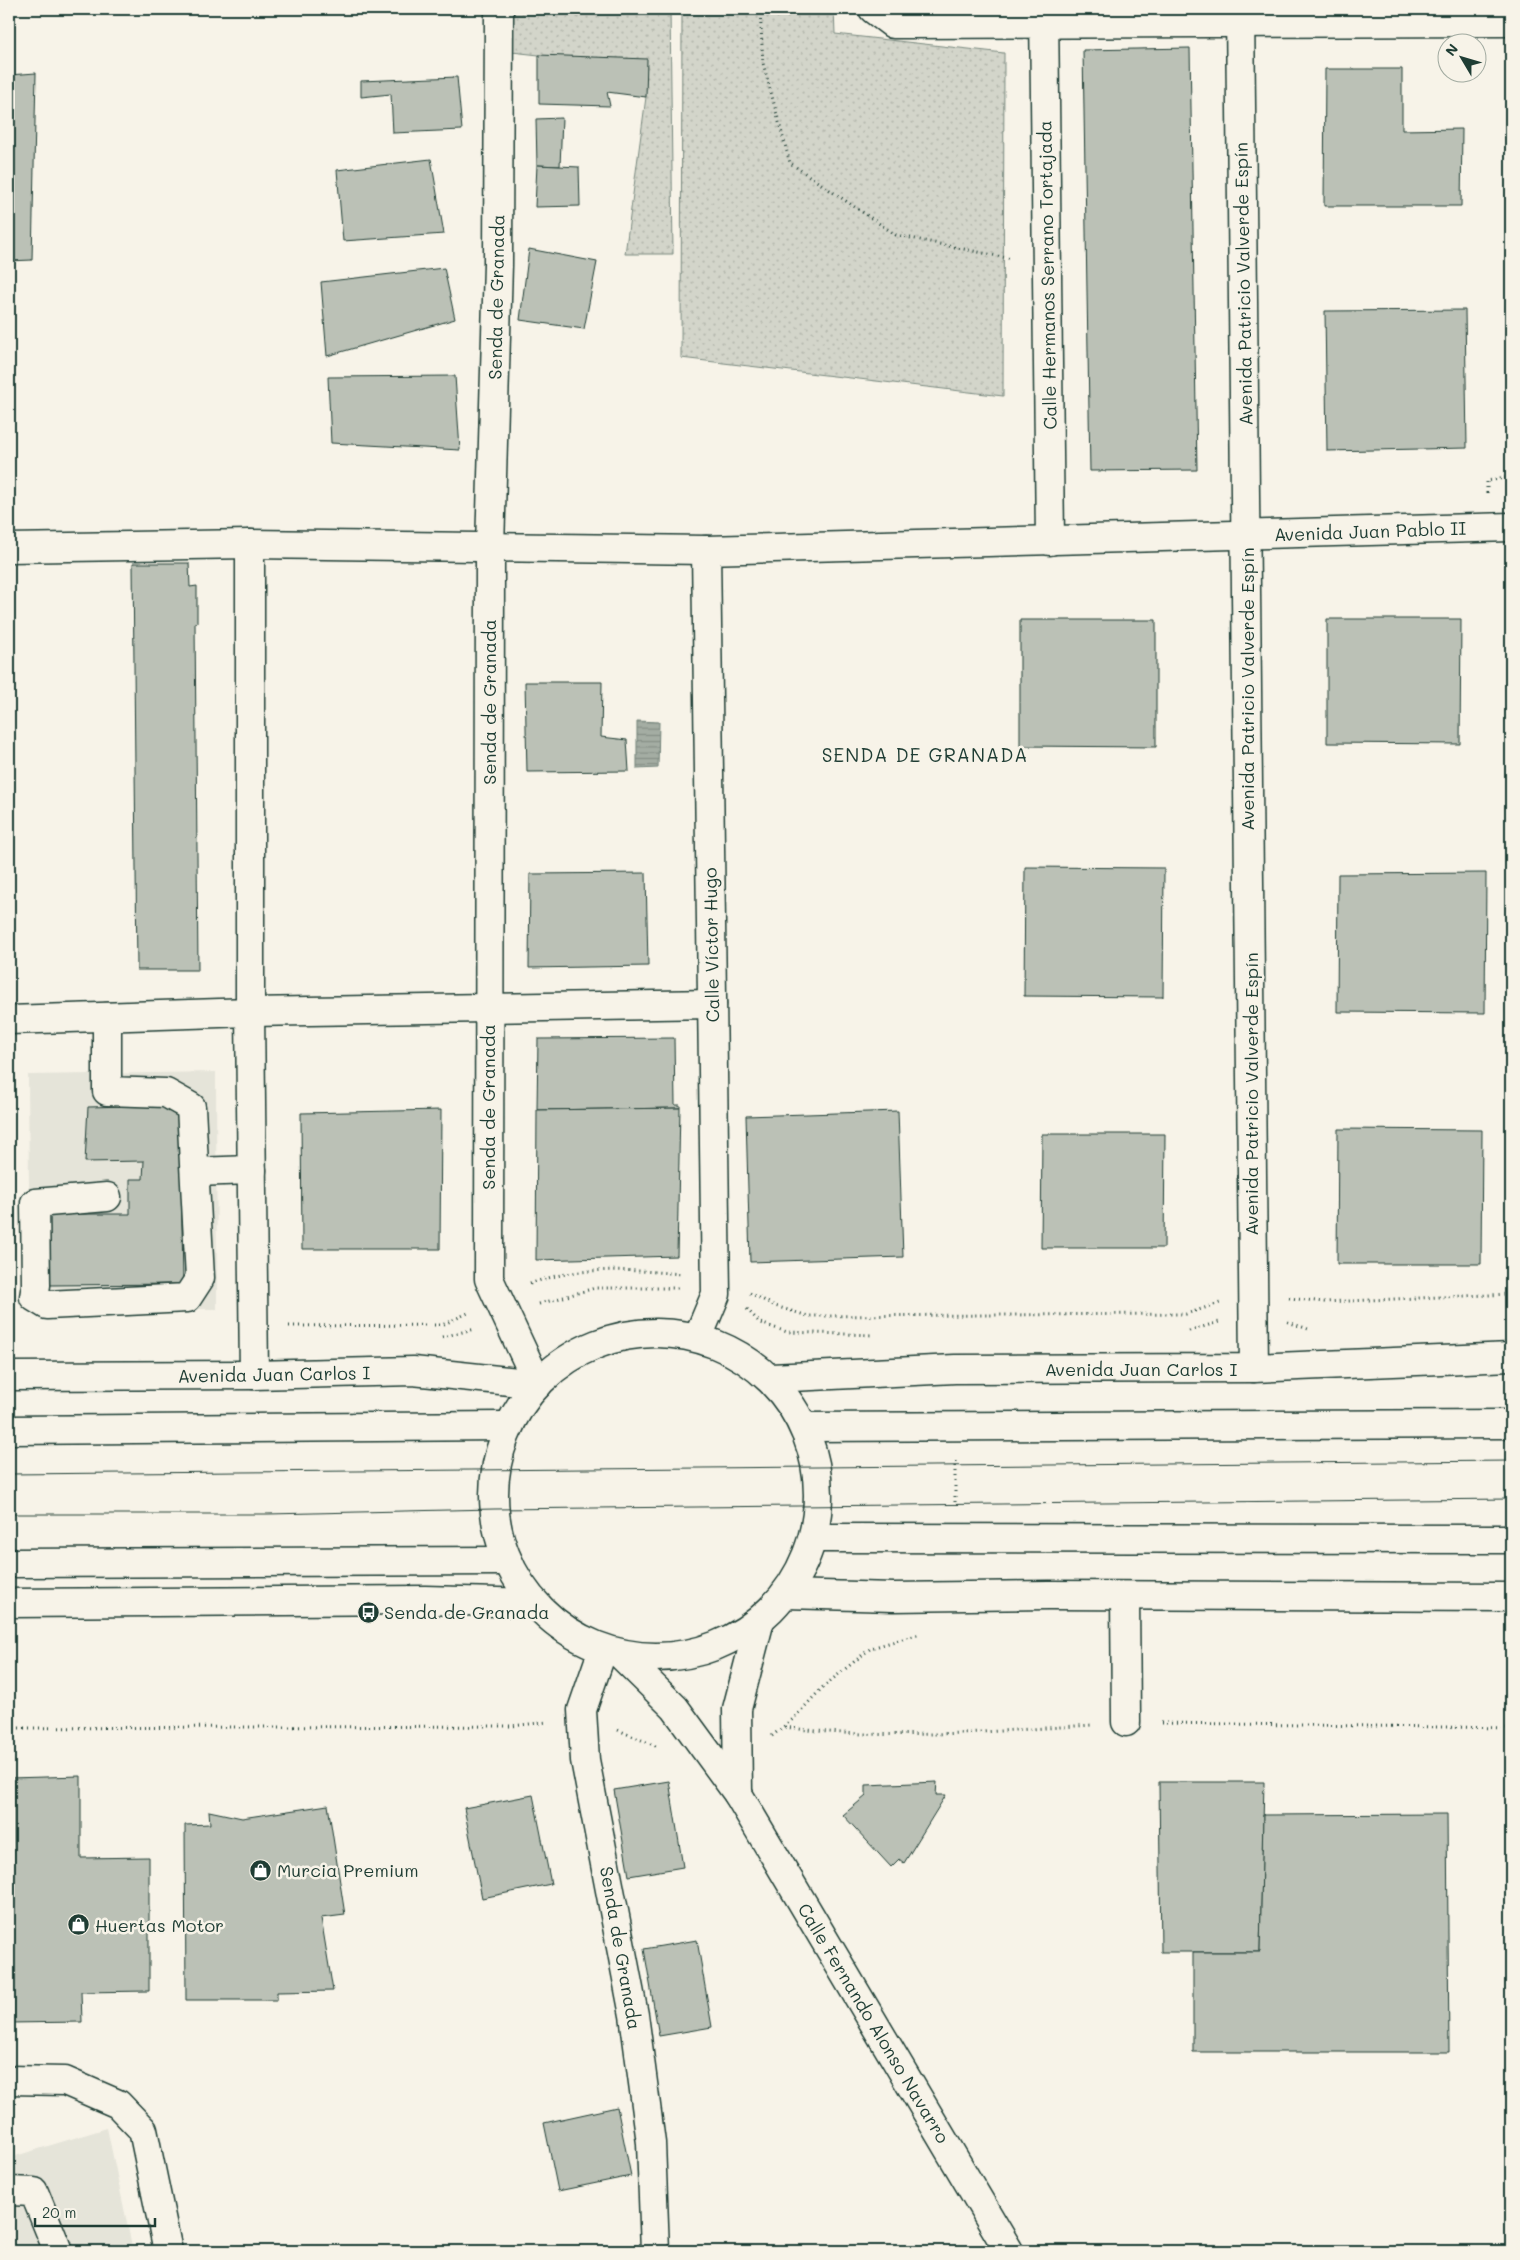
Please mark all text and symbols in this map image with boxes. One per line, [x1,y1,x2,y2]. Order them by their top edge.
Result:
north arrow [1438,32,1488,82]
text: N [1441,40,1462,60]
street label: Calle Hermanos Serrano Tortajada [1032,120,1062,430]
street label: Avenida Patricio Valverde Espín [1229,142,1257,426]
street label: Senda de Granada [483,214,509,380]
street label: Avenida Juan Pablo II [1274,516,1467,546]
street label: Avenida Patricio Valverde Espín [1235,547,1259,831]
street label: Senda de Granada [477,619,501,785]
district label: SENDA DE GRANADA [822,742,1028,767]
street label: Calle Víctor Hugo [698,867,724,1023]
street label: Avenida Patricio Valverde Espín [1239,952,1263,1236]
street label: Senda de Granada [476,1024,500,1190]
street label: Avenida Juan Carlos I [1045,1357,1237,1381]
street label: Avenida Juan Carlos I [178,1360,371,1388]
bus stop icon: Senda de Granada [356,1600,380,1624]
place label: Senda de Granada [384,1600,549,1624]
shop icon: Murcia Premium [249,1858,273,1882]
place label: Murcia Premium [277,1858,419,1882]
street label: Senda de Granada [595,1864,647,2032]
street label: Calle Fernando Alonso Navarro [793,1899,956,2148]
shop icon: Huertas Motor [67,1913,91,1937]
place label: Huertas Motor [95,1913,224,1937]
scale bar [35,2195,155,2227]
text: 20 m [42,2202,76,2222]

